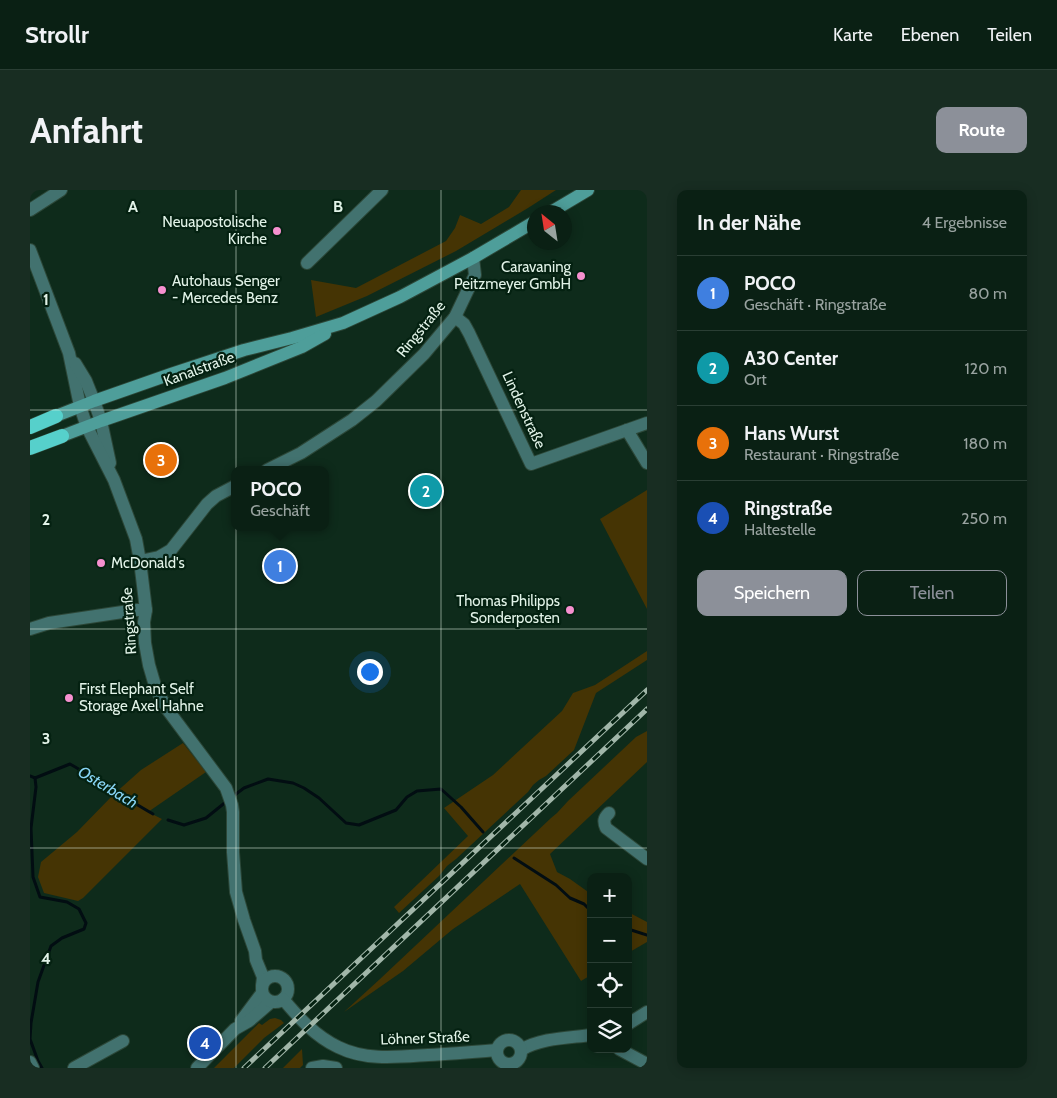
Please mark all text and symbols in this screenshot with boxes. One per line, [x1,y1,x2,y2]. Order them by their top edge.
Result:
text: Strollr [25,20,89,49]
text: Karte [833,24,873,46]
text: Ebenen [901,24,959,46]
text: Teilen [987,24,1032,46]
button: Route [936,107,1027,153]
text: Anfahrt [30,109,143,152]
text: A [128,197,138,216]
text: B [333,197,343,216]
north arrow [527,205,572,250]
text: In der Nähe [697,210,801,235]
place label: Neuapostolische Kirche [162,213,267,248]
text: 4 Ergebnisse [922,213,1007,232]
marker: Neuapostolische Kirche [271,225,283,237]
place label: Caravaning Peitzmeyer GmbH [454,258,572,293]
marker: Caravaning Peitzmeyer GmbH [575,270,587,282]
place label: Autohaus Senger - Mercedes Benz [172,272,280,307]
text: POCO [744,272,796,295]
marker: Autohaus Senger - Mercedes Benz [156,284,168,296]
text: 1 [710,284,716,303]
text: 80 m [969,284,1007,303]
text: 1 [43,290,49,309]
text: Geschäft · Ringstraße [744,295,887,314]
street label: Ringstraße [393,297,449,361]
text: A30 Center [744,347,838,370]
street label: Kanalstraße [161,348,237,390]
text: 2 [709,359,717,378]
text: 120 m [965,359,1007,378]
street label: Lindenstraße [498,369,550,452]
text: Ort [744,370,767,389]
text: Hans Wurst [744,422,839,445]
text: 3 [709,434,717,453]
text: 180 m [963,434,1007,453]
pin: 3 [145,441,177,479]
text: Restaurant · Ringstraße [744,445,899,464]
popup [231,466,329,531]
pin: 2 [410,472,442,510]
text: POCO [250,478,302,501]
text: Ringstraße [744,497,832,520]
text: Geschäft [250,501,310,520]
text: 4 [708,509,718,528]
text: 250 m [961,509,1007,528]
text: 2 [42,510,50,529]
text: Haltestelle [744,520,816,539]
pin: 1 [264,547,296,585]
place label: McDonald's [111,554,185,572]
marker: McDonald's [95,557,107,569]
button: Speichern [697,570,847,616]
button: Teilen [857,570,1007,616]
street label: Ringstraße [118,586,140,655]
place label: Thomas Philipps Sonderposten [456,592,560,627]
marker: Thomas Philipps Sonderposten [564,604,576,616]
your location [357,659,383,685]
place label: First Elephant Self Storage Axel Hahne [79,680,204,715]
marker: First Elephant Self Storage Axel Hahne [63,692,75,704]
text: 3 [42,729,50,748]
water label: Osterbach [75,762,141,812]
map controls [587,873,632,1053]
button: + [587,873,632,918]
button: − [587,918,632,963]
text: 4 [41,949,51,968]
button: locate [587,963,632,1008]
button: layers [587,1008,632,1053]
pin: 4 [189,1024,221,1062]
street label: Löhner Straße [380,1027,470,1049]

